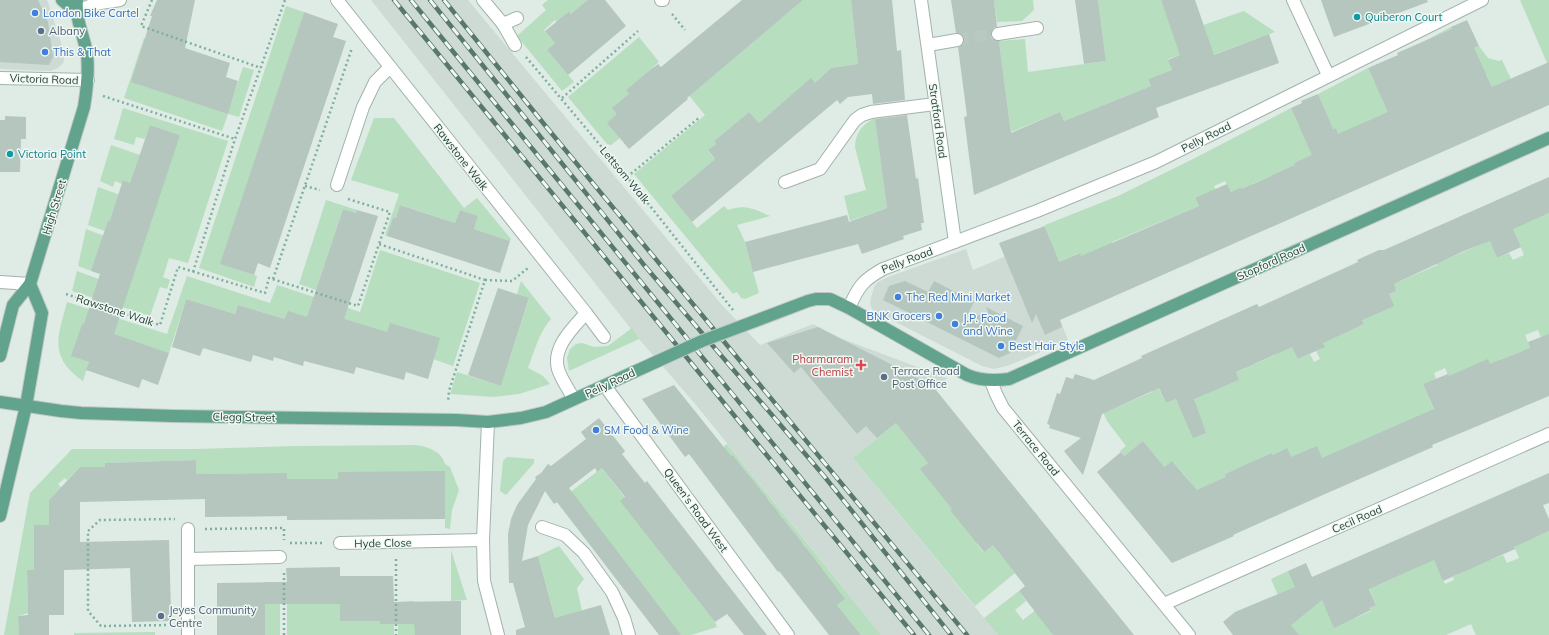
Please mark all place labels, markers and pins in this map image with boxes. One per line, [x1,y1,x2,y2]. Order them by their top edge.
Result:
place label: London Bike Cartel [43,6,139,20]
marker: London Bike Cartel [30,8,40,18]
place label: Quiberon Court [1365,10,1443,24]
marker: Quiberon Court [1352,12,1362,22]
place label: Albany [49,24,85,38]
marker: Albany [36,26,46,36]
place label: This & That [53,45,111,59]
marker: This & That [40,47,50,57]
place label: Victoria Point [18,147,86,161]
marker: Victoria Point [5,149,15,159]
place label: The Red Mini Market [906,290,1010,304]
marker: The Red Mini Market [893,292,903,302]
place label: BNK Grocers [867,309,931,323]
marker: BNK Grocers [934,311,944,321]
place label: J.P. Food and Wine [963,311,1013,338]
marker: J.P. Food and Wine [950,319,960,329]
place label: Best Hair Style [1009,339,1084,353]
marker: Best Hair Style [996,341,1006,351]
place label: Pharmaram Chemist [792,352,853,379]
marker: Pharmaram Chemist [856,360,866,370]
place label: Terrace Road Post Office [892,364,959,391]
marker: Terrace Road Post Office [879,372,889,382]
place label: SM Food & Wine [604,423,689,437]
marker: SM Food & Wine [591,425,601,435]
place label: Jeyes Community Centre [169,603,257,630]
marker: Jeyes Community Centre [156,611,166,621]

